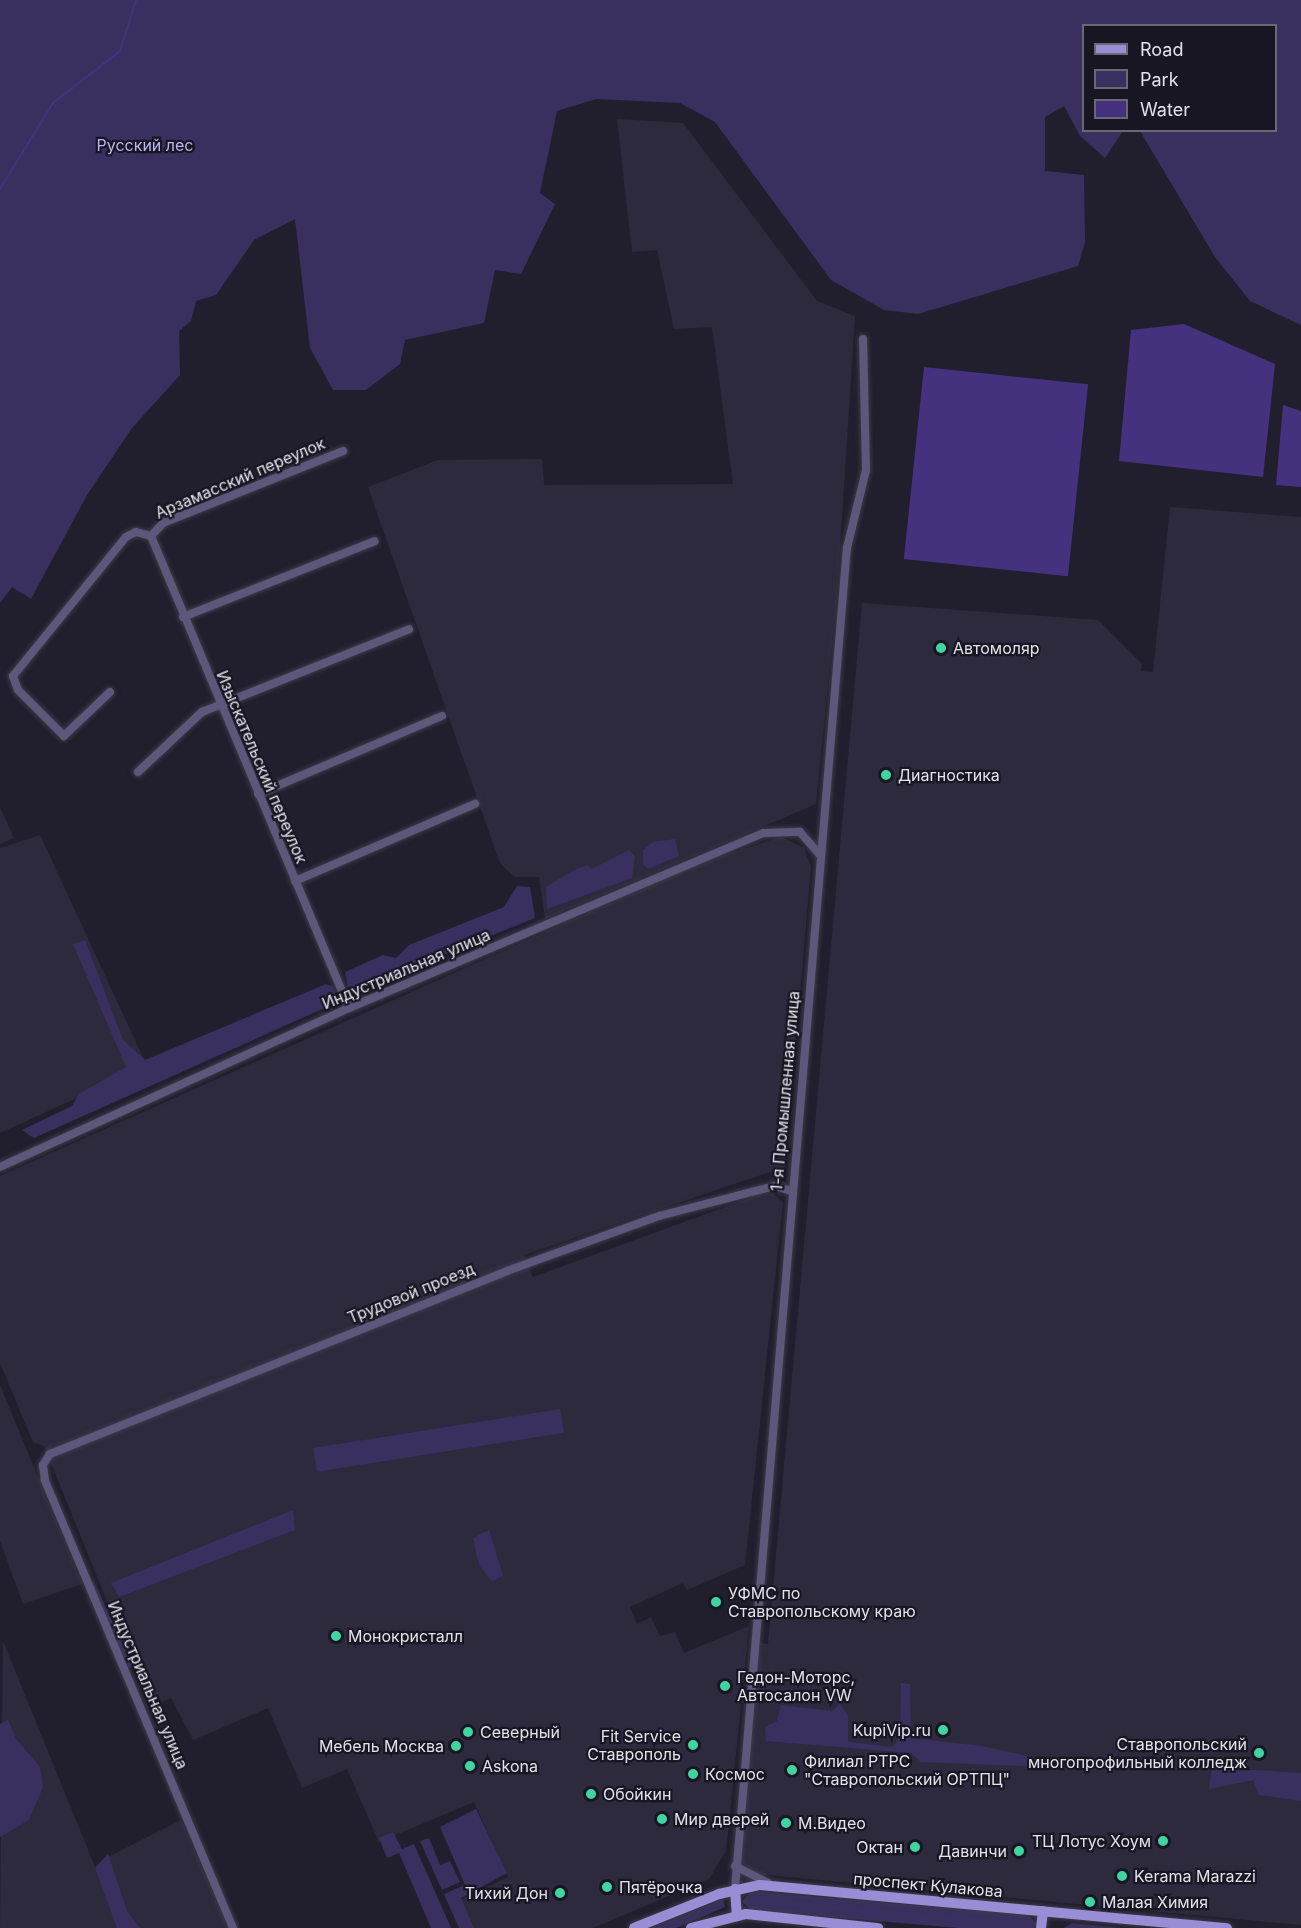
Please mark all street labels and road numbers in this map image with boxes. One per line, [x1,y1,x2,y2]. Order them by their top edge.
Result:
street label: Арзамасский переулок [152,433,328,523]
street label: Изыскательский переулок [213,668,311,866]
street label: Индустриальная улица [319,925,493,1013]
street label: 1-я Промышленная улица [767,990,803,1192]
street label: Трудовой проезд [345,1259,477,1327]
street label: Индустриальная улица [104,1598,192,1772]
street label: проспект Кулакова [853,1869,1003,1901]

